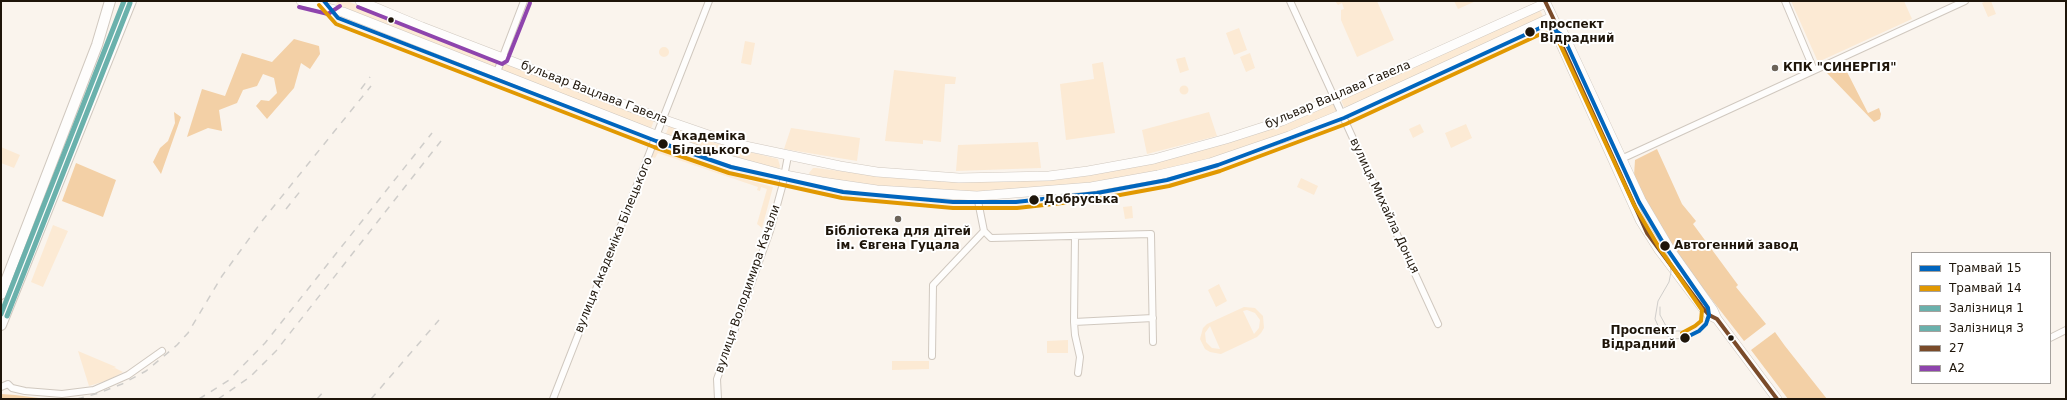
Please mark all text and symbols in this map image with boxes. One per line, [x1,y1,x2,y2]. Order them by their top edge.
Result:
unlabelled marker [386,15,396,25]
place label: проспект Відрадний [1540,18,1614,46]
marker: проспект Відрадний [1523,25,1537,39]
street label: бульвар Вацлава Гавела [518,58,670,128]
street label: бульвар Вацлава Гавела [1263,58,1413,132]
place label: КПК "СИНЕРГІЯ" [1783,61,1897,75]
marker: КПК "СИНЕРГІЯ" [1770,63,1780,73]
place label: Академіка Білецького [672,130,750,158]
street label: вулиця Михайла Донця [1346,136,1422,276]
marker: Академіка Білецького [656,137,670,151]
street label: вулиця Академіка Білецького [572,155,656,335]
marker: Добруська [1027,193,1041,207]
place label: Добруська [1044,193,1119,207]
street label: вулиця Володимира Качали [712,203,784,375]
marker: Бібліотека для дітей ім. Євгена Гуцала [893,214,903,224]
place label: Бібліотека для дітей ім. Євгена Гуцала [825,225,971,253]
marker: Автогенний завод [1658,239,1672,253]
place label: Автогенний завод [1674,239,1799,253]
legend [1911,252,2051,384]
text: Трамвай 15 [1949,261,2022,275]
text: Трамвай 14 [1949,281,2022,295]
text: Залізниця 1 [1949,301,2024,315]
text: Залізниця 3 [1949,321,2024,335]
place label: Проспект Відрадний [1602,324,1676,352]
marker: Проспект Відрадний [1678,331,1692,345]
unlabelled marker [1726,333,1736,343]
text: 27 [1949,341,1964,355]
text: А2 [1949,361,1965,375]

